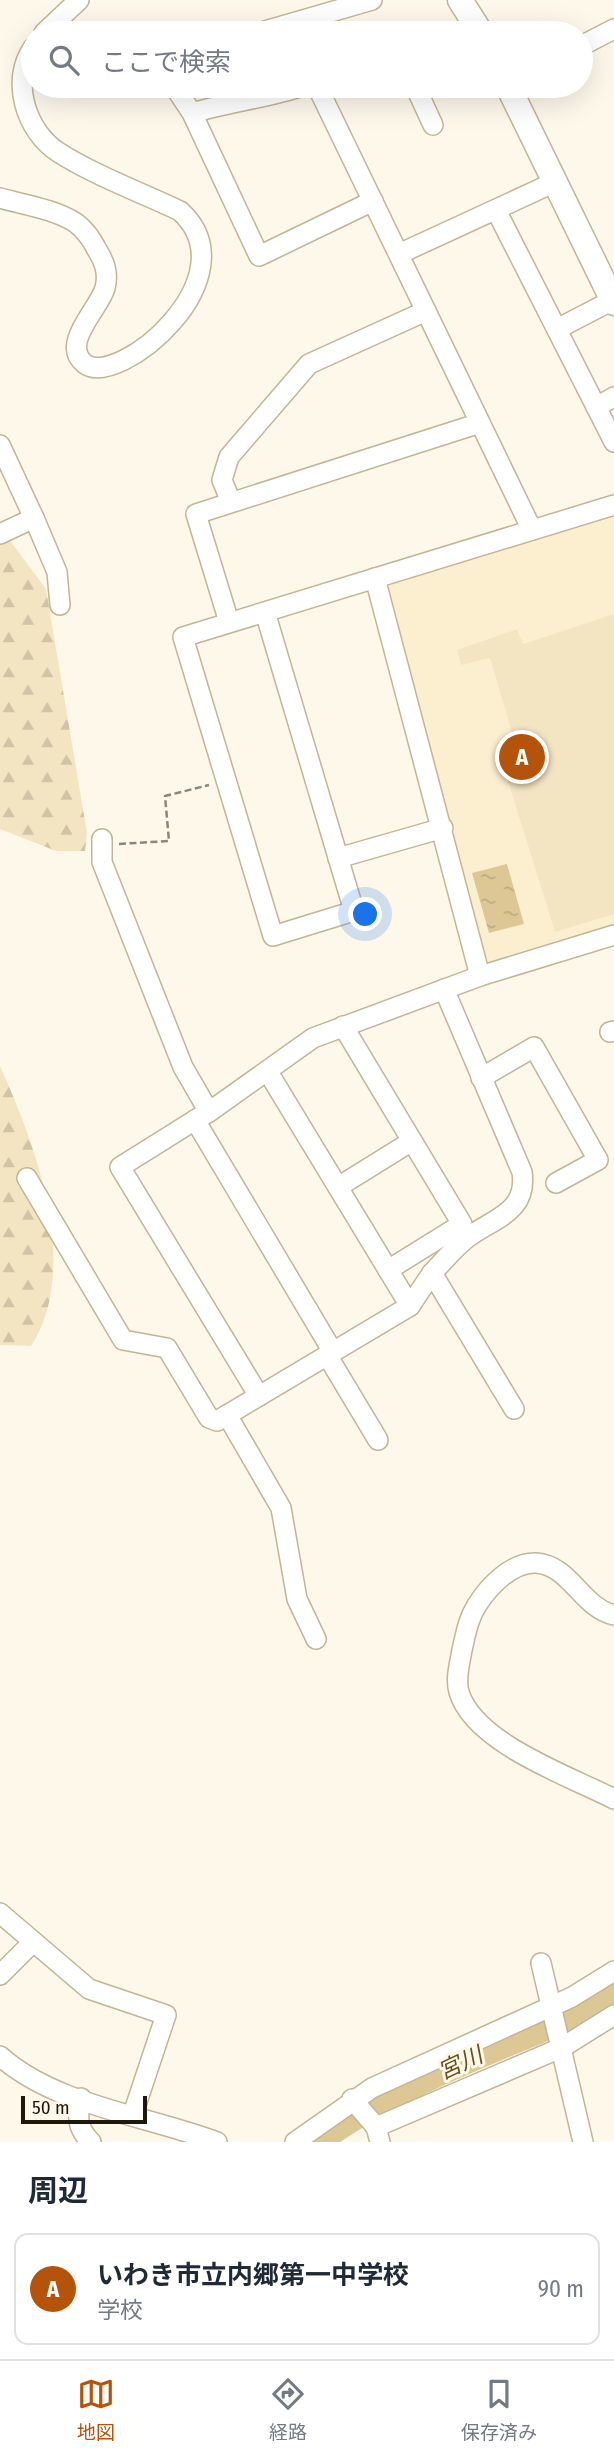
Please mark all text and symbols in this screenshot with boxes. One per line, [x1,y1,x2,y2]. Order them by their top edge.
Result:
search box [21,21,593,98]
icon: search [45,41,83,79]
text: ここで検索 [101,47,231,78]
pin: A [499,731,545,783]
your location [348,897,382,931]
water label: 宮川 [433,2039,489,2085]
scale bar [21,2093,147,2125]
text: 50 m [32,2096,70,2119]
text: 周辺 [28,2173,88,2209]
text: いわき市立内郷第一中学校 [97,2260,409,2291]
text: A [47,2275,59,2303]
text: 90 m [538,2275,584,2303]
text: 学校 [97,2296,143,2324]
tab: 地図 [77,2375,115,2444]
tab: 経路 [269,2375,307,2444]
tab: 保存済み [461,2375,537,2444]

